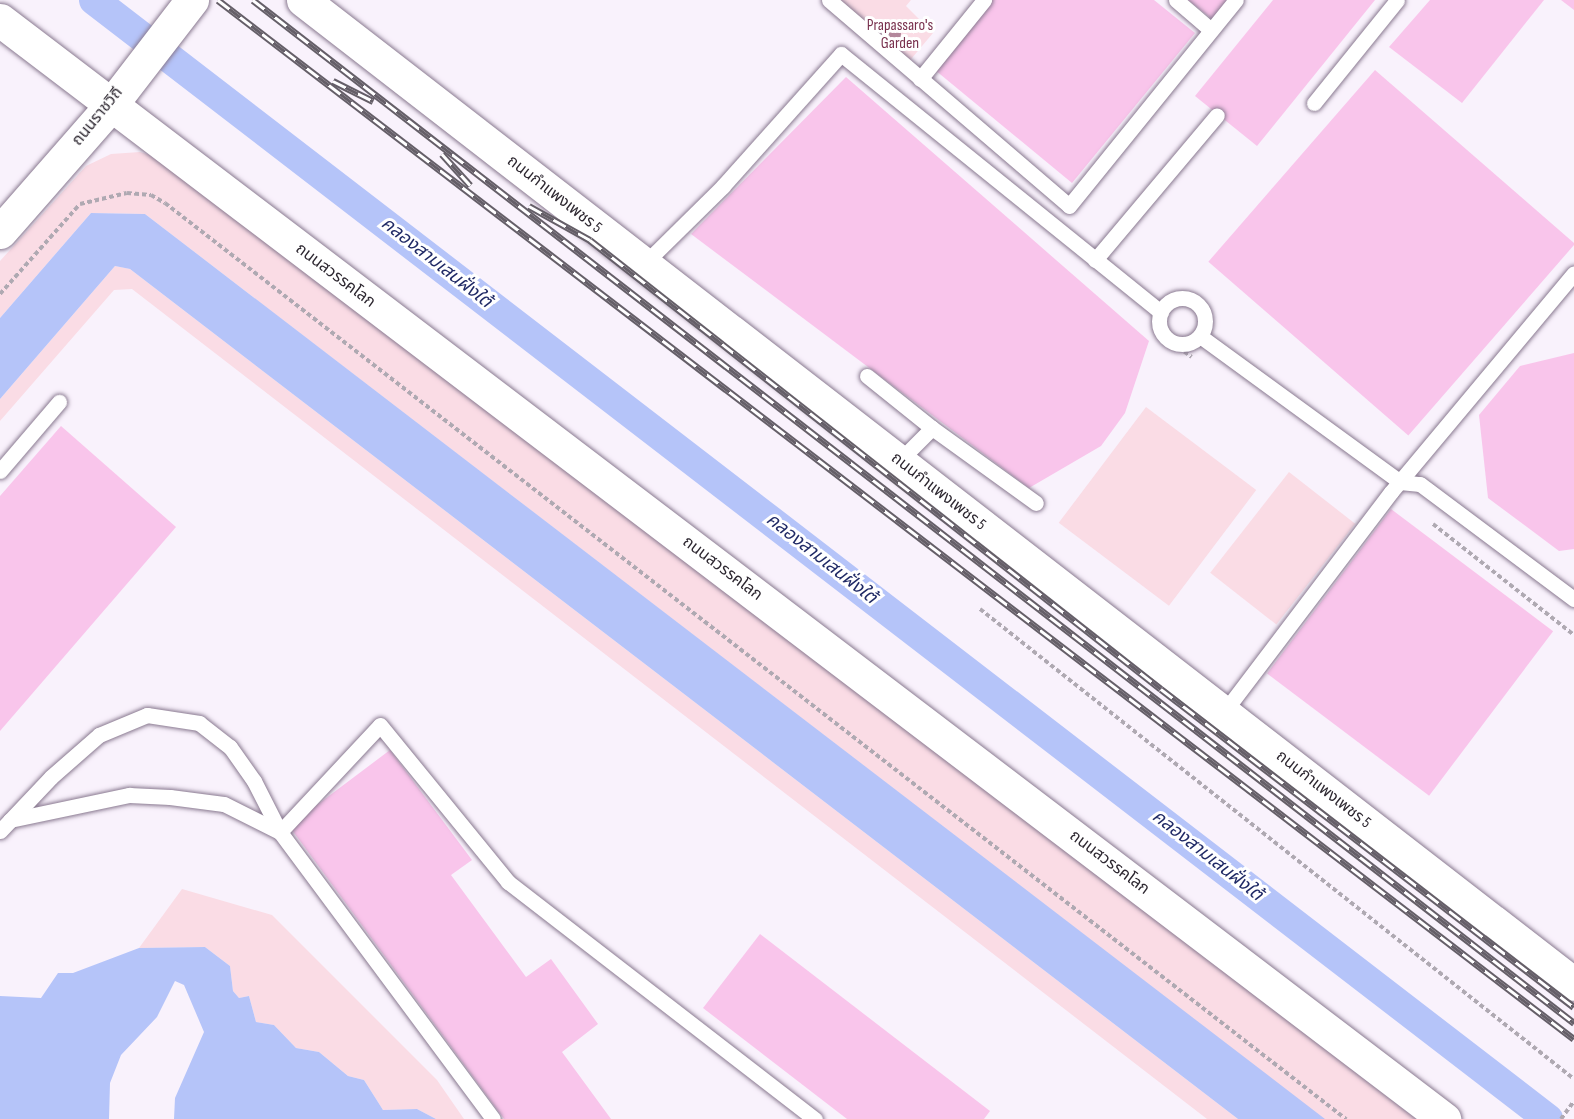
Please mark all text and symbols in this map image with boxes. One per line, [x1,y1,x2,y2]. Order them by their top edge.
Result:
park label: Prapassaro's Garden [867,16,933,54]
street label: ถนนราชวิถี [69,84,127,150]
street label: ถนนกำแพงเพชร 5 [503,152,605,238]
water label: คลองสามเสนฝั่งใต้ [376,213,496,313]
street label: ถนนสวรรคโลก [291,240,379,312]
street label: ถนนกำแพงเพชร 5 [887,449,989,535]
water label: คลองสามเสนฝั่งใต้ [761,509,881,609]
street label: ถนนสวรรคโลก [678,533,766,605]
street label: ถนนกำแพงเพชร 5 [1272,747,1374,833]
water label: คลองสามเสนฝั่งใต้ [1147,806,1267,906]
street label: ถนนสวรรคโลก [1065,827,1153,899]

